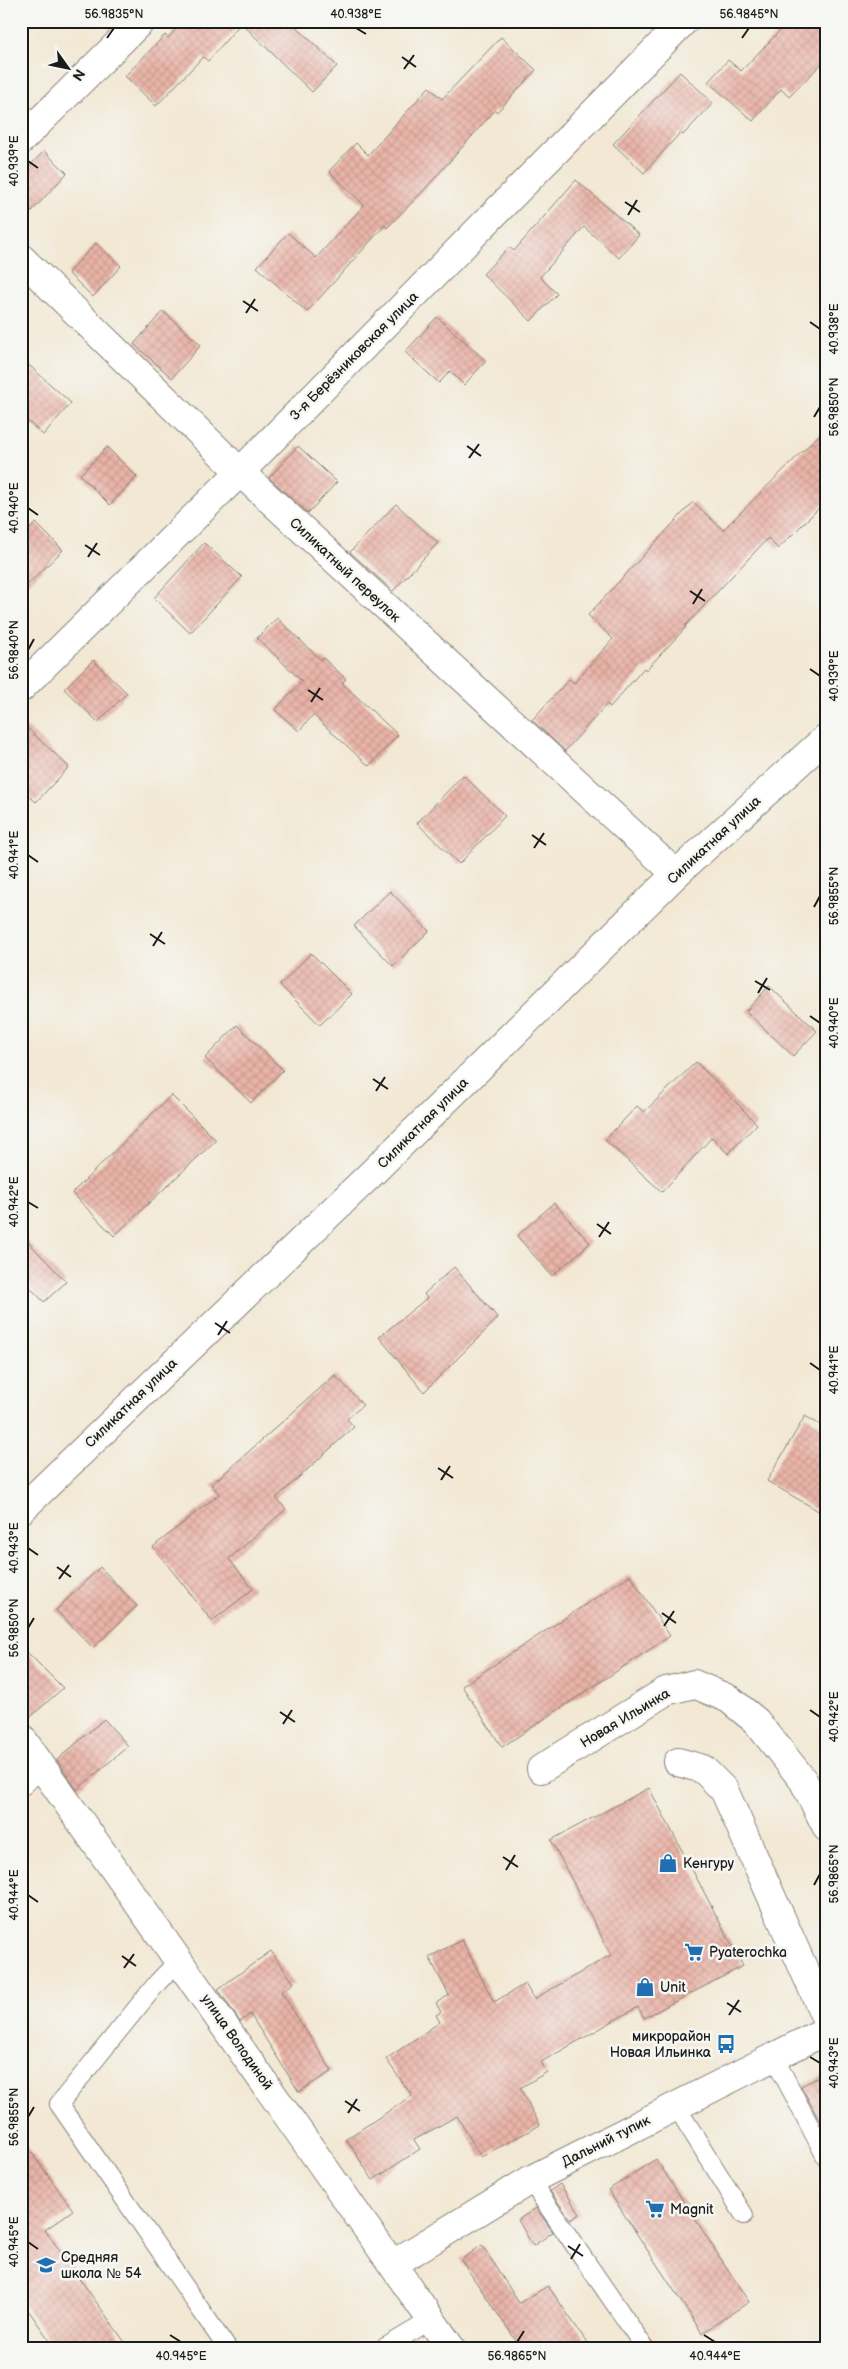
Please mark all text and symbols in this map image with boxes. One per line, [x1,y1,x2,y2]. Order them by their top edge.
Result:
text: 56.9835°N [84,7,144,22]
text: 40.938°E [330,7,382,22]
text: 56.9845°N [719,7,779,22]
north arrow [42,42,92,92]
text: N [68,66,88,84]
text: 40.939°E [7,135,22,187]
street label: 3-я Берёзниковская улица [286,287,423,424]
text: 40.938°E [827,303,842,355]
text: 56.9850°N [827,378,842,436]
text: 40.940°E [7,482,22,534]
street label: Силикатный переулок [286,514,404,626]
text: 56.9840°N [7,620,22,680]
text: 40.939°E [827,650,842,702]
street label: Силикатная улица [664,792,765,888]
text: 40.941°E [7,830,22,880]
text: 56.9855°N [827,867,842,925]
text: 40.940°E [827,997,842,1049]
street label: Силикатная улица [374,1074,472,1172]
text: 40.942°E [7,1176,22,1228]
text: 40.941°E [827,1345,842,1395]
street label: Силикатная улица [81,1354,181,1451]
text: 40.943°E [7,1522,22,1574]
text: 56.9850°N [7,1599,22,1657]
street label: Новая Ильинка [577,1684,673,1751]
text: 40.942°E [827,1691,842,1743]
text: 56.9865°N [827,1844,842,1904]
shop icon: Кенгуру [657,1852,679,1874]
place label: Кенгуру [683,1855,735,1872]
text: 40.944°E [7,1869,22,1921]
supermarket icon: Pyaterochka [683,1941,705,1963]
place label: Pyaterochka [709,1944,787,1961]
shop icon: Unit [634,1976,656,1998]
place label: Unit [660,1979,686,1996]
street label: улица Володиной [198,1991,276,2093]
place label: микрорайон Новая Ильинка [610,2028,712,2061]
bus stop icon: микрорайон Новая Ильинка [715,2033,737,2055]
text: 40.943°E [827,2037,842,2089]
text: 56.9855°N [7,2088,22,2146]
street label: Дальний тупик [559,2111,654,2171]
supermarket icon: Magnit [644,2198,666,2220]
place label: Magnit [670,2201,714,2218]
text: 40.945°E [7,2216,22,2268]
place label: Средняя школа № 54 [61,2249,142,2282]
school or university icon: Средняя школа № 54 [35,2254,57,2276]
text: 40.945°E [155,2349,207,2364]
text: 56.9865°N [487,2349,547,2364]
text: 40.944°E [689,2349,741,2364]

